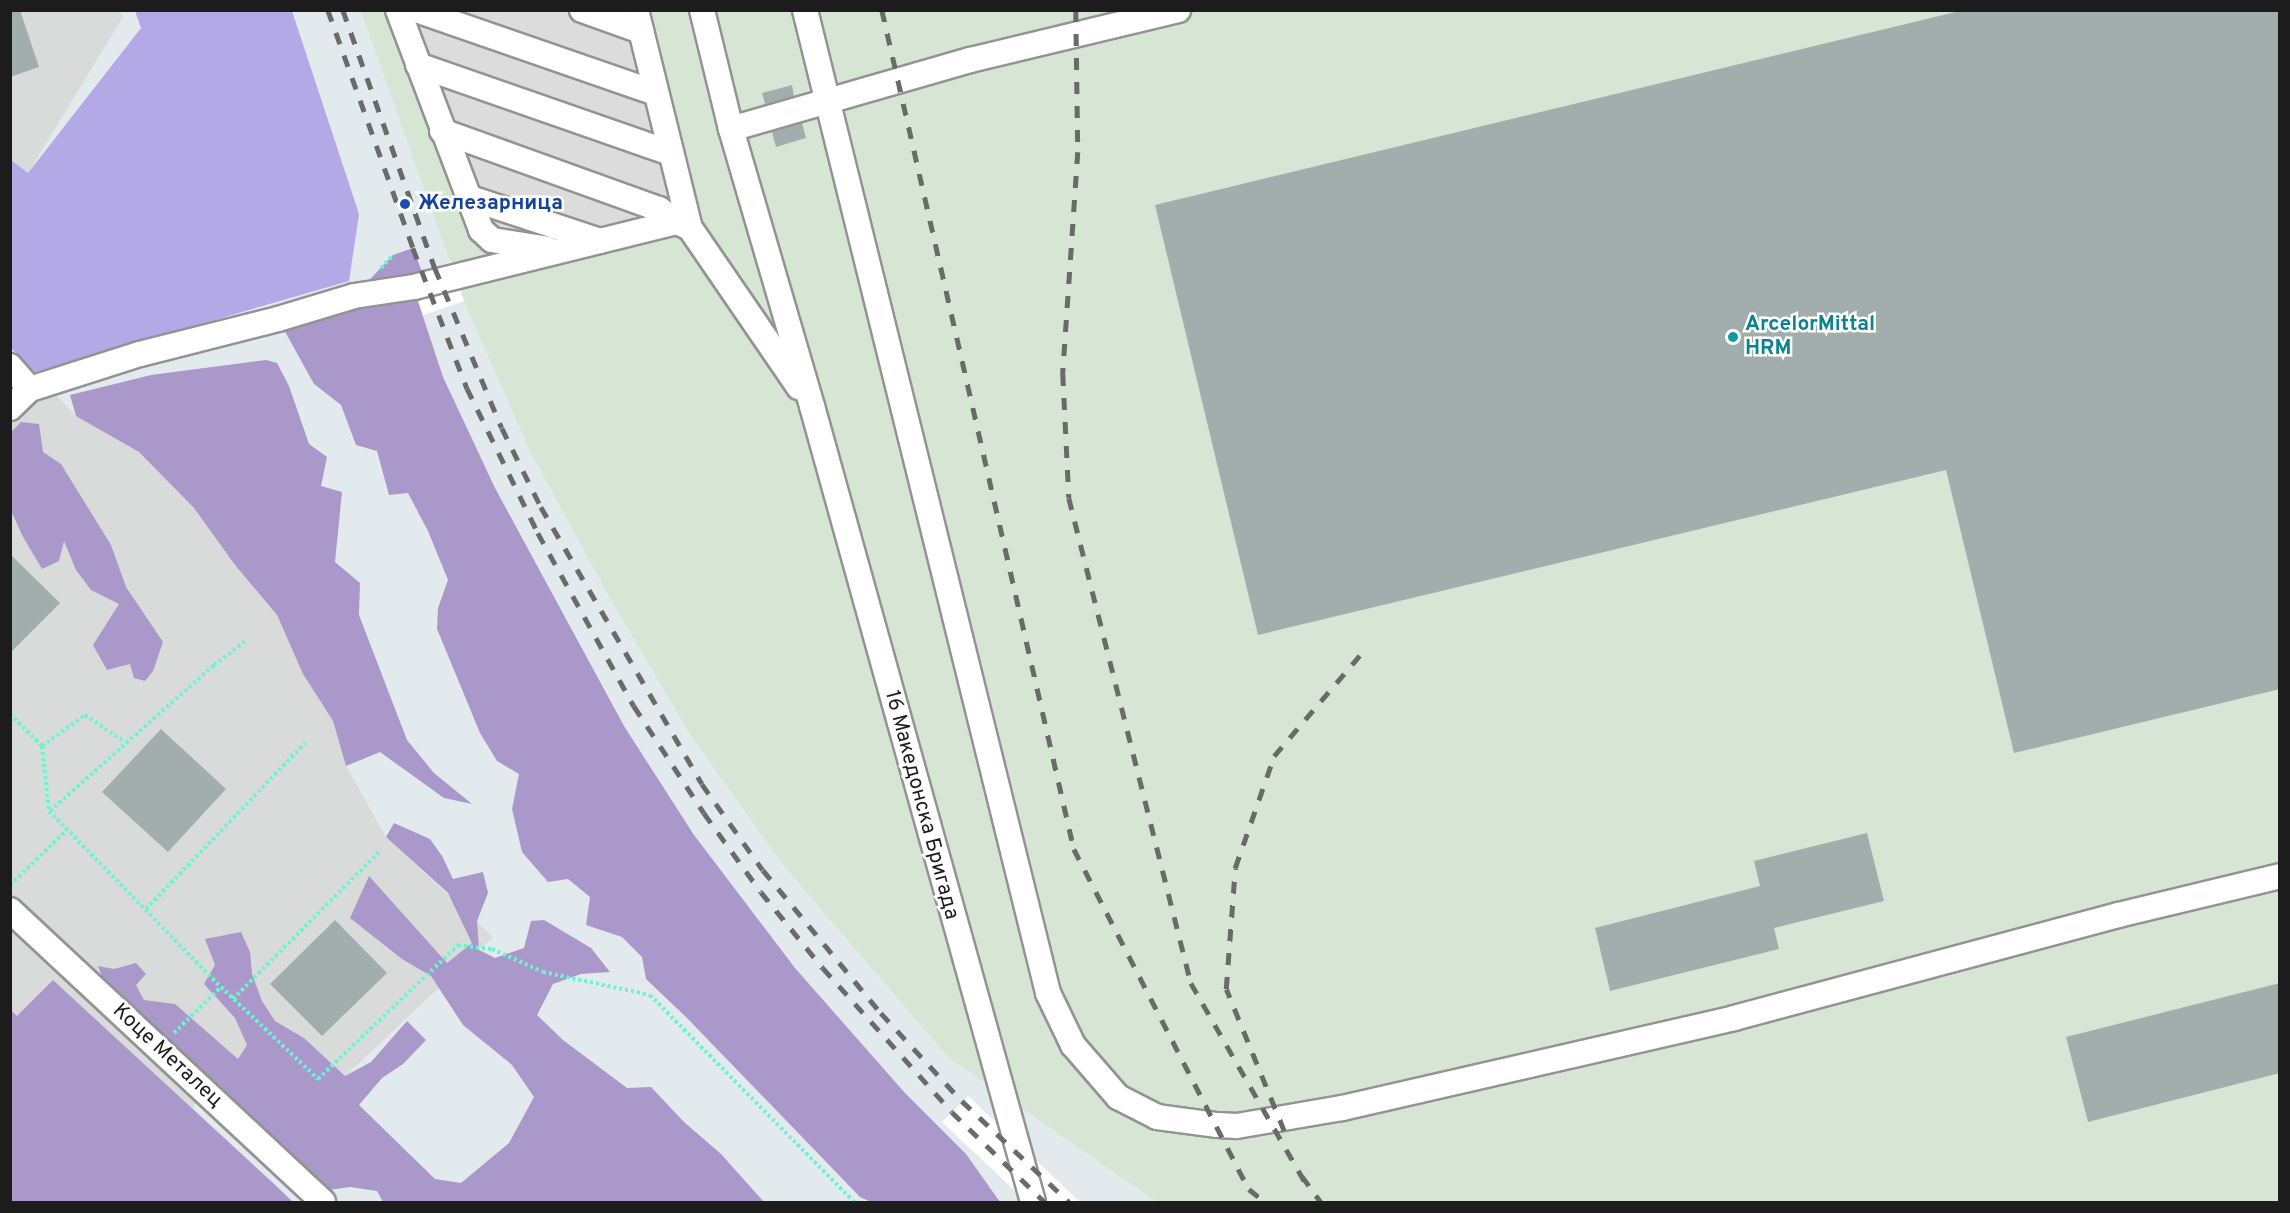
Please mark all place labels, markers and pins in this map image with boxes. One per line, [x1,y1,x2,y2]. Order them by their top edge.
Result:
place label: Железарница [418,191,563,217]
marker: Железарница [396,195,414,213]
place label: ArcelorMittal HRM [1745,312,1875,362]
marker: ArcelorMittal HRM [1726,330,1740,344]

